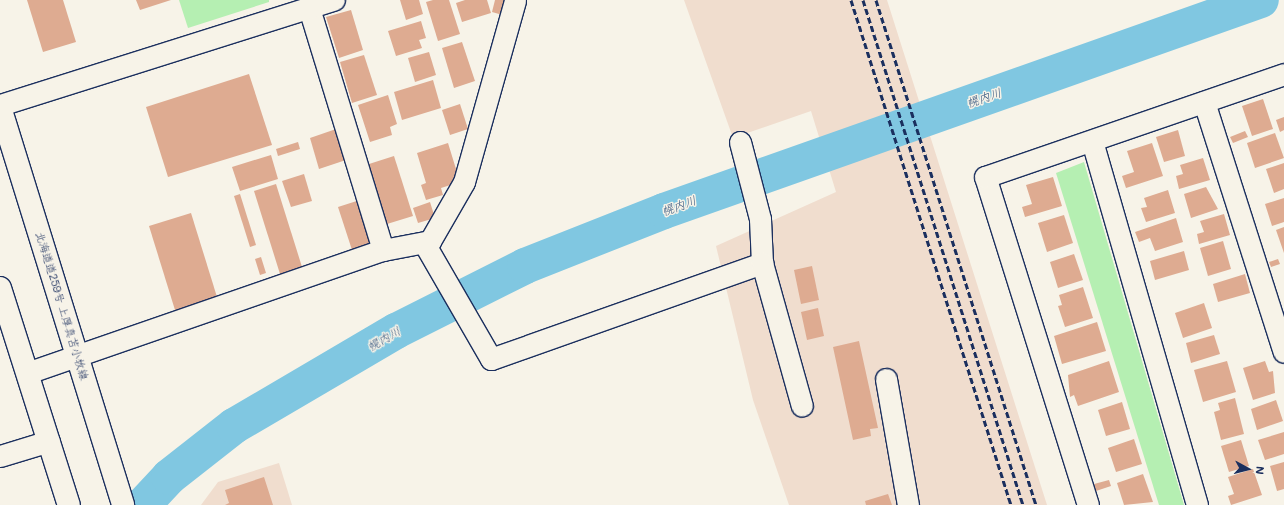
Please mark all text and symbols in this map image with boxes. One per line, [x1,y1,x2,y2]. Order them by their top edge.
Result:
water label: 幌内川 [965,85,1003,111]
water label: 幌内川 [660,193,698,219]
street label: 北海道道259号 上厚真苫小牧線 [33,230,91,382]
water label: 幌内川 [365,324,403,354]
north arrow [1228,449,1268,489]
text: N [1252,465,1268,476]

